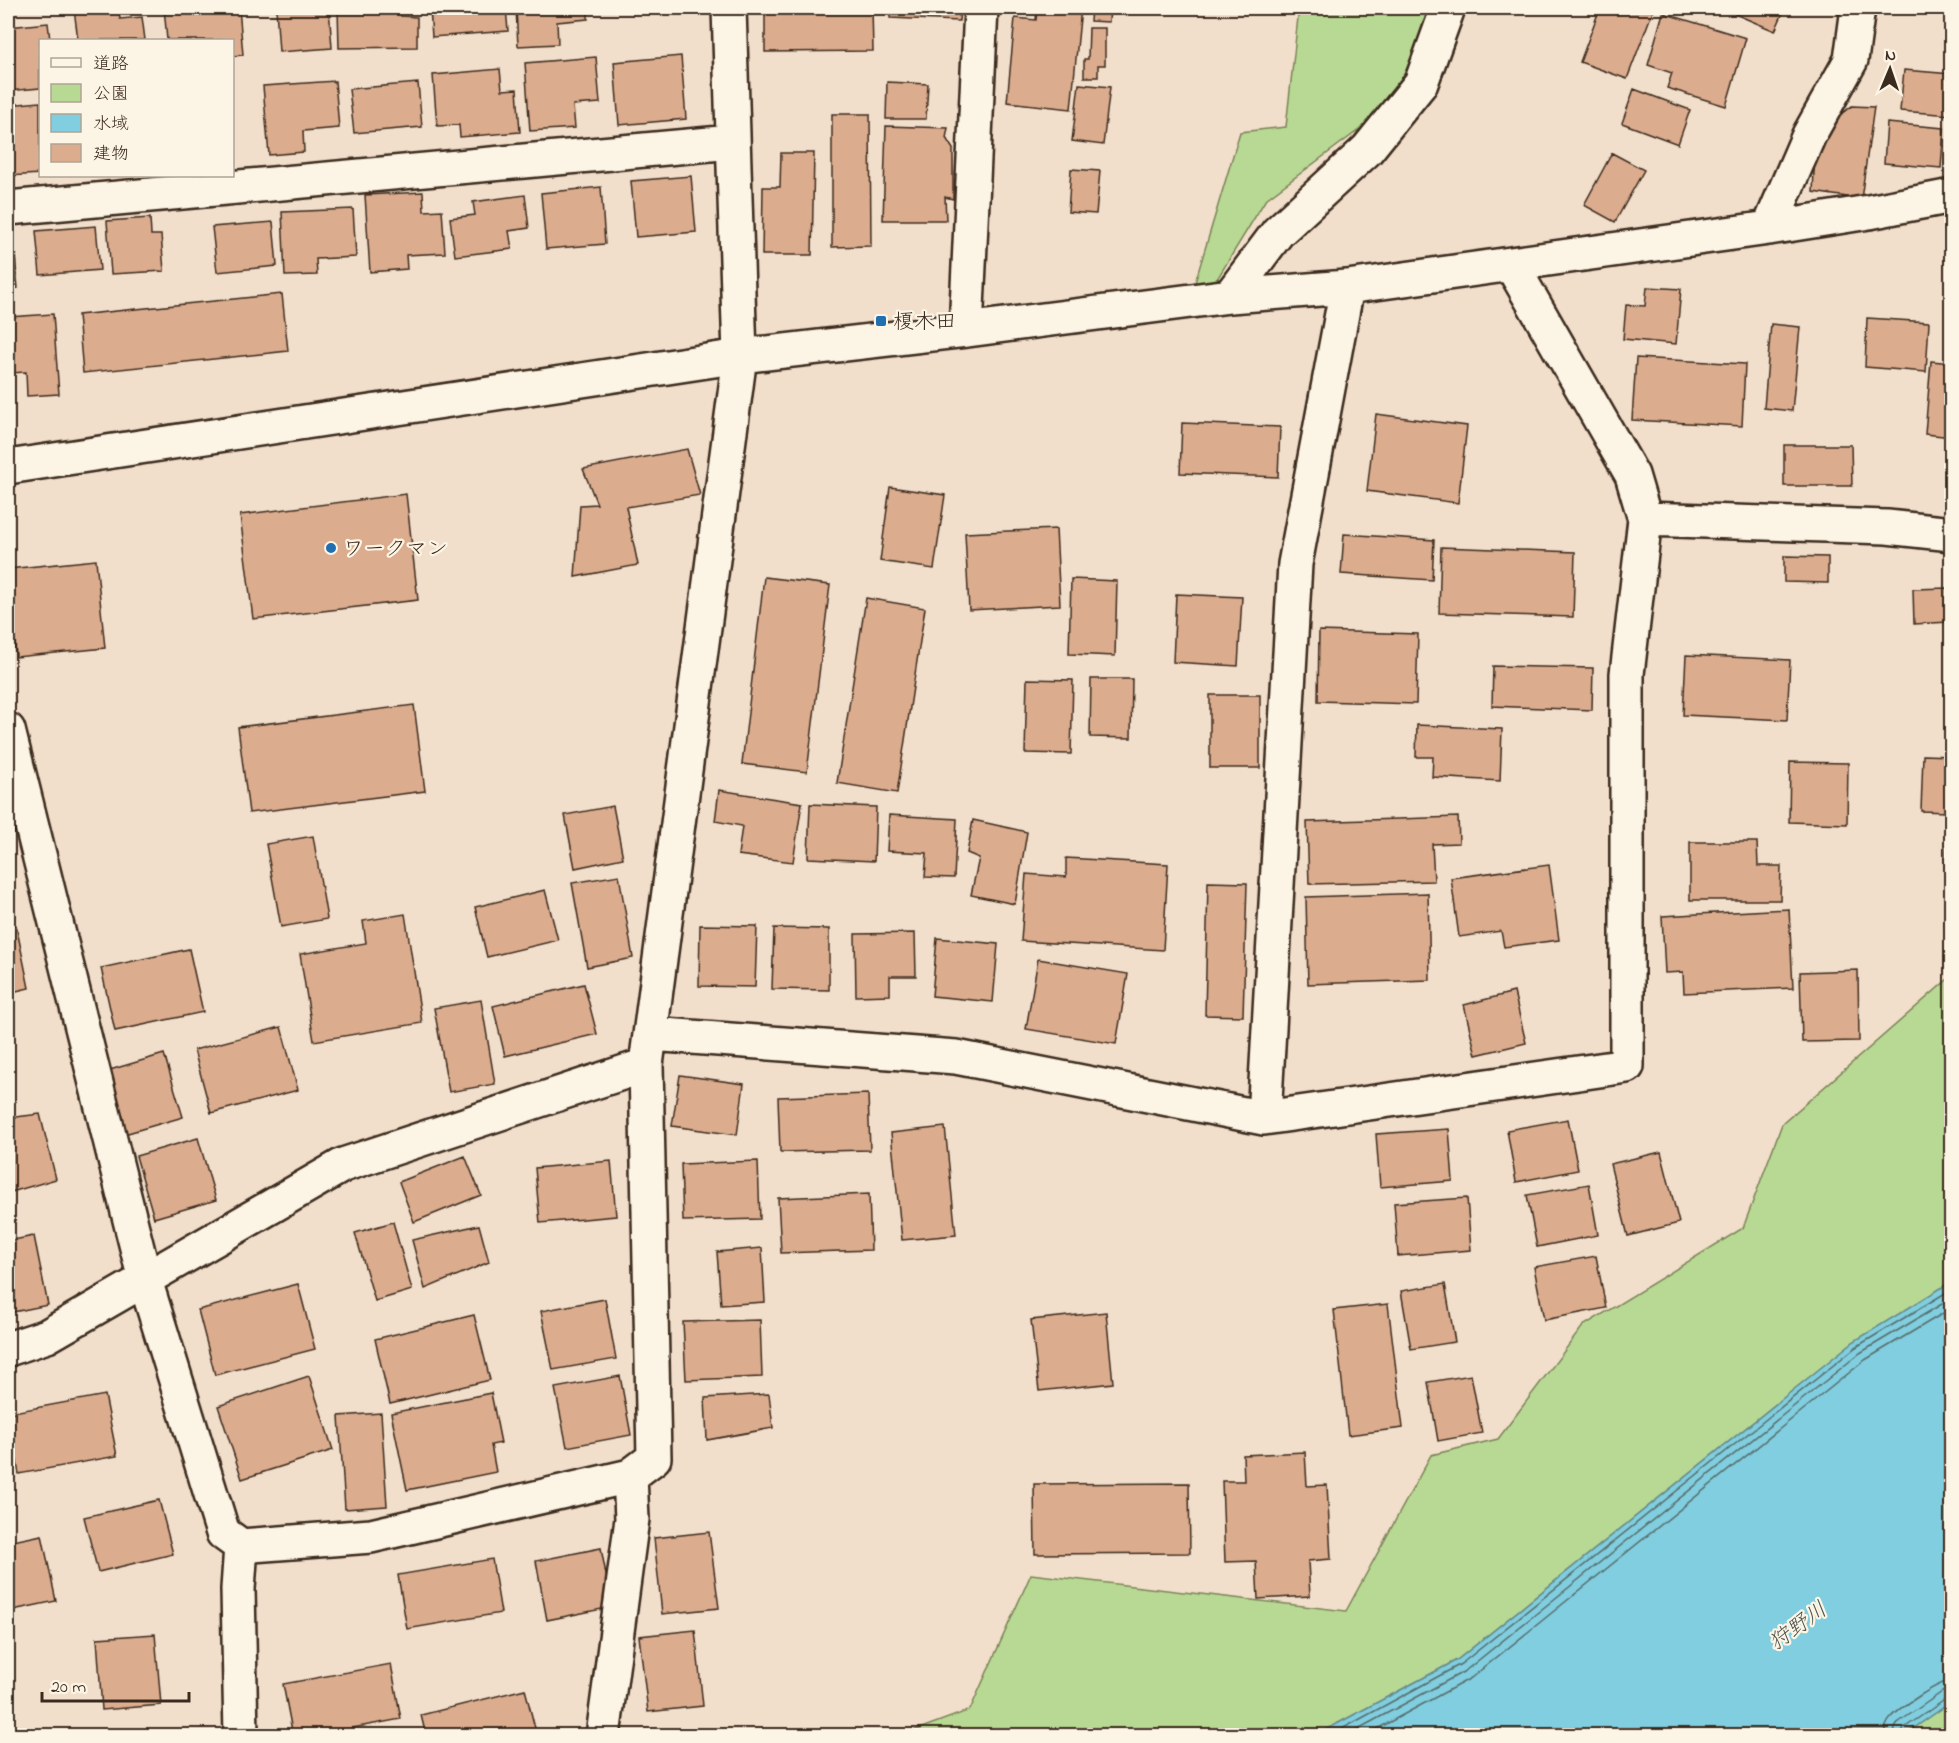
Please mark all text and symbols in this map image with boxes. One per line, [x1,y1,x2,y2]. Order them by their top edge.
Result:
legend [39,39,234,177]
north arrow [1860,39,1920,99]
text: N [1885,44,1896,68]
text: 道路 [93,52,129,78]
text: 公園 [93,82,129,108]
text: 水域 [93,112,129,138]
text: 建物 [93,142,129,168]
place label: 榎木田 [893,308,956,338]
marker: 榎木田 [874,314,888,328]
place label: ワークマン [343,535,448,565]
marker: ワークマン [324,541,338,555]
water label: 狩野川 [1763,1595,1835,1660]
scale bar [42,1665,189,1703]
text: 20 m [51,1675,86,1701]

